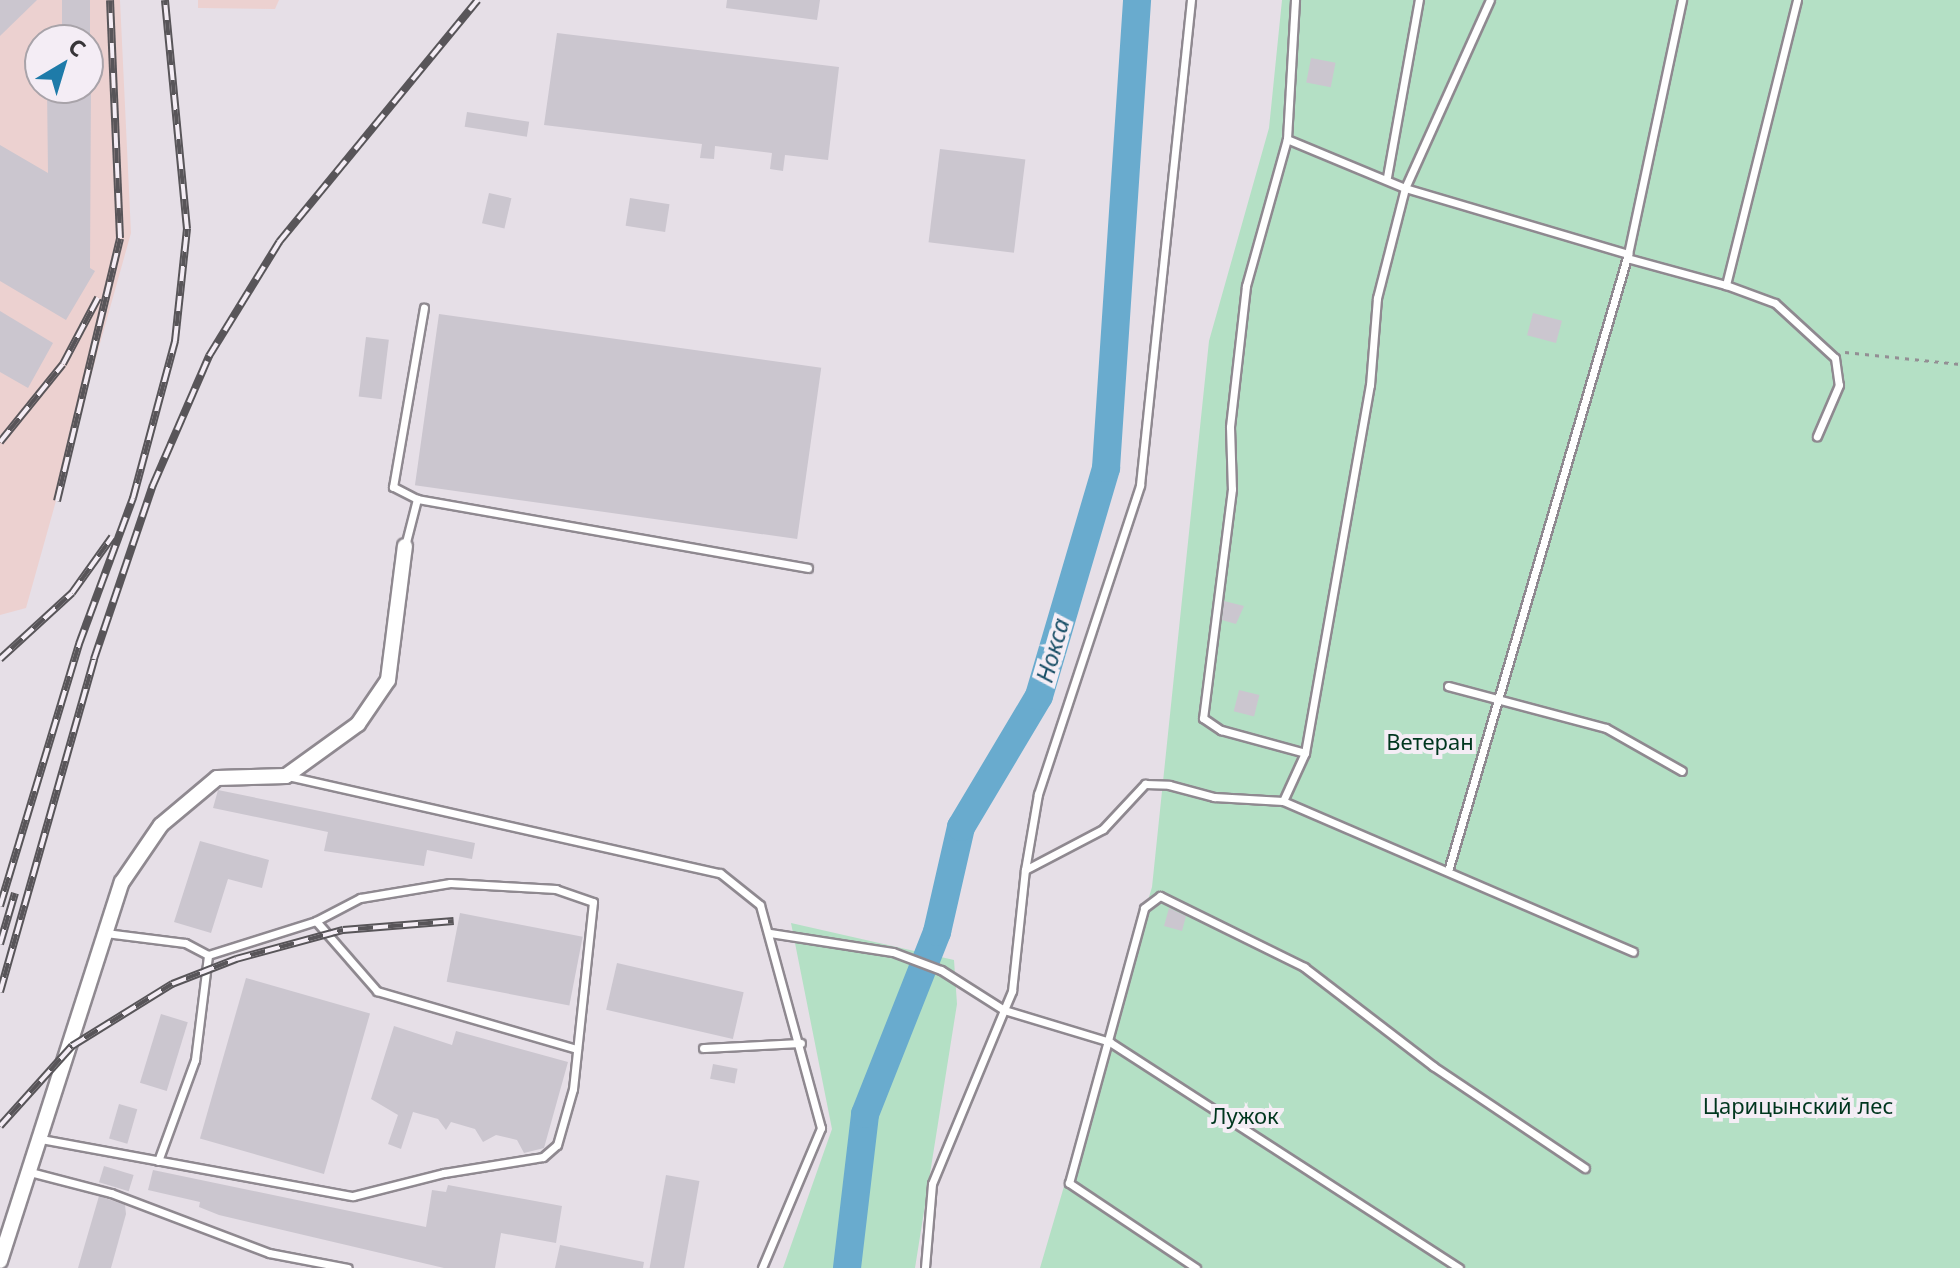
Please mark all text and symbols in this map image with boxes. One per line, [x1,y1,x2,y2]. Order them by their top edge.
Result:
north arrow [24,24,104,104]
text: С [63,30,92,63]
water label: Нокса [1029,615,1075,685]
park label: Ветеран [1386,729,1474,755]
park label: Царицынский лес [1703,1093,1893,1119]
park label: Лужок [1211,1103,1279,1129]

